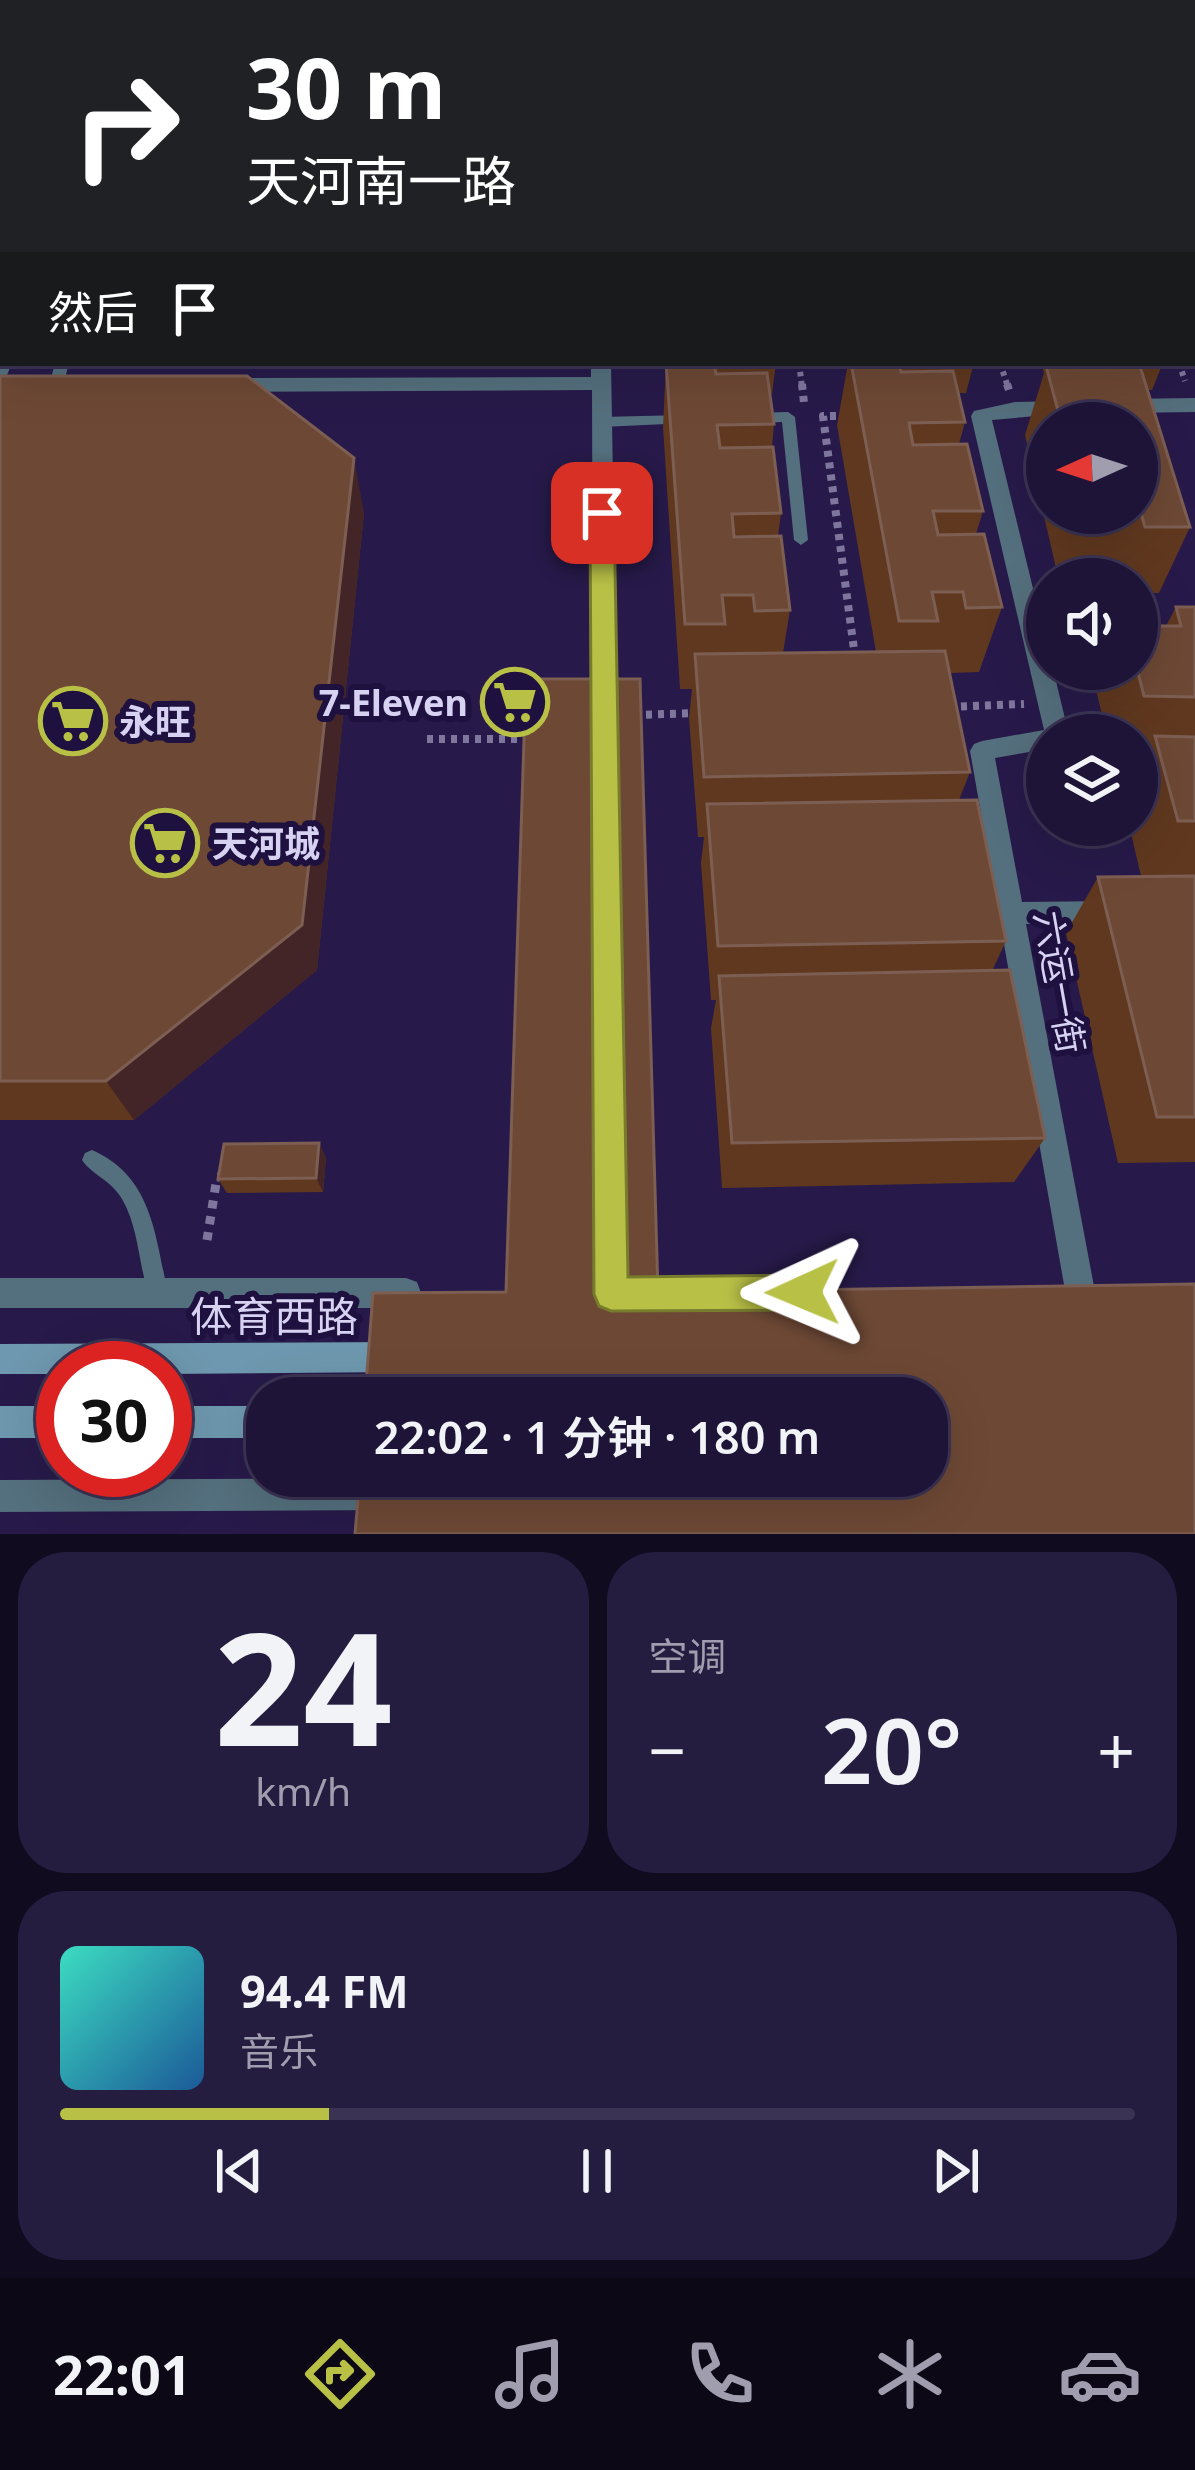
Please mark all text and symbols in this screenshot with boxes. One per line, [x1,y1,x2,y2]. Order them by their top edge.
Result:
text: 30 m [246,29,446,144]
icon: right [48,48,204,204]
text: 天河南一路 [246,143,516,217]
icon: arrive [162,276,228,342]
text: 然后 [48,281,138,342]
north arrow [1026,402,1158,534]
map controls [1026,402,1158,846]
pin [551,462,653,564]
icon: arrive [569,480,635,546]
button: sound [1026,558,1158,690]
supermarket icon: 7-Eleven [480,667,550,737]
place label: 7-Eleven [319,678,468,727]
supermarket icon: 永旺 [38,686,108,756]
place label: 永旺 [119,697,191,746]
button: layers [1026,714,1158,846]
supermarket icon: 天河城 [130,808,200,878]
place label: 天河城 [212,819,320,868]
street label: 六运一街 [1023,907,1097,1057]
position arrow [740,1229,866,1355]
street label: 体育西路 [190,1287,358,1344]
speed limit sign: 30 [36,1341,192,1497]
text: 22:02 · 1 分钟 · 180 m [374,1406,820,1467]
text: 24 [214,1579,392,1792]
text: 空调 [649,1629,727,1682]
text: 20° [821,1688,962,1810]
text: − [649,1704,686,1794]
text: + [1097,1704,1135,1794]
text: km/h [255,1764,351,1817]
text: 94.4 FM [240,1960,409,2021]
text: 音乐 [240,2024,318,2077]
icon: previous [206,2138,272,2204]
icon: pause [564,2138,630,2204]
icon: next [923,2138,989,2204]
icon: directions [298,2332,382,2416]
icon: music [488,2332,572,2416]
icon: phone [678,2332,762,2416]
icon: climate [868,2332,952,2416]
icon: car [1058,2332,1142,2416]
text: 22:01 [53,2337,192,2411]

